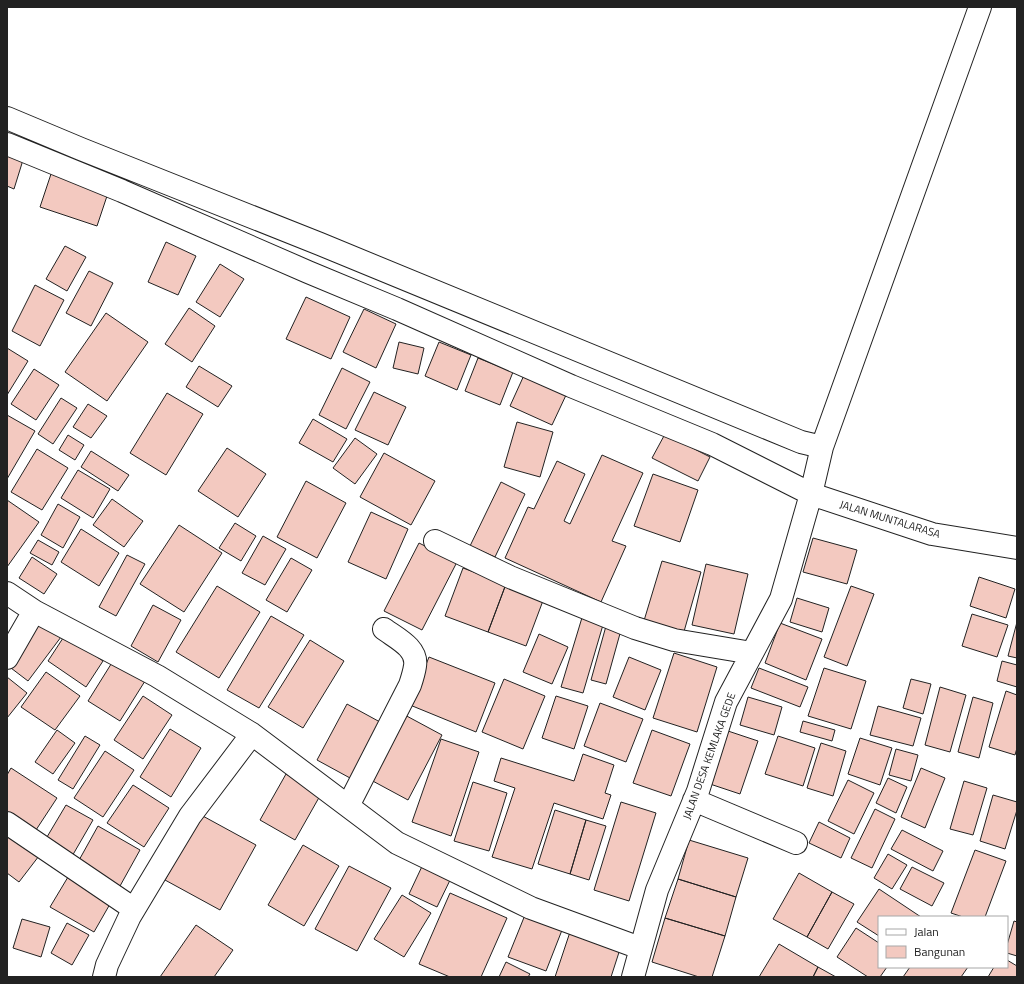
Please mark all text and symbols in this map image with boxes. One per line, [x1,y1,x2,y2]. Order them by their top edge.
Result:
street label: JALAN MUNTALARASA [838,496,943,542]
street label: JALAN DESA KEMLAKA GEDE [679,690,739,822]
legend [878,916,1008,968]
text: Jalan [914,922,939,941]
text: Bangunan [914,942,965,961]

